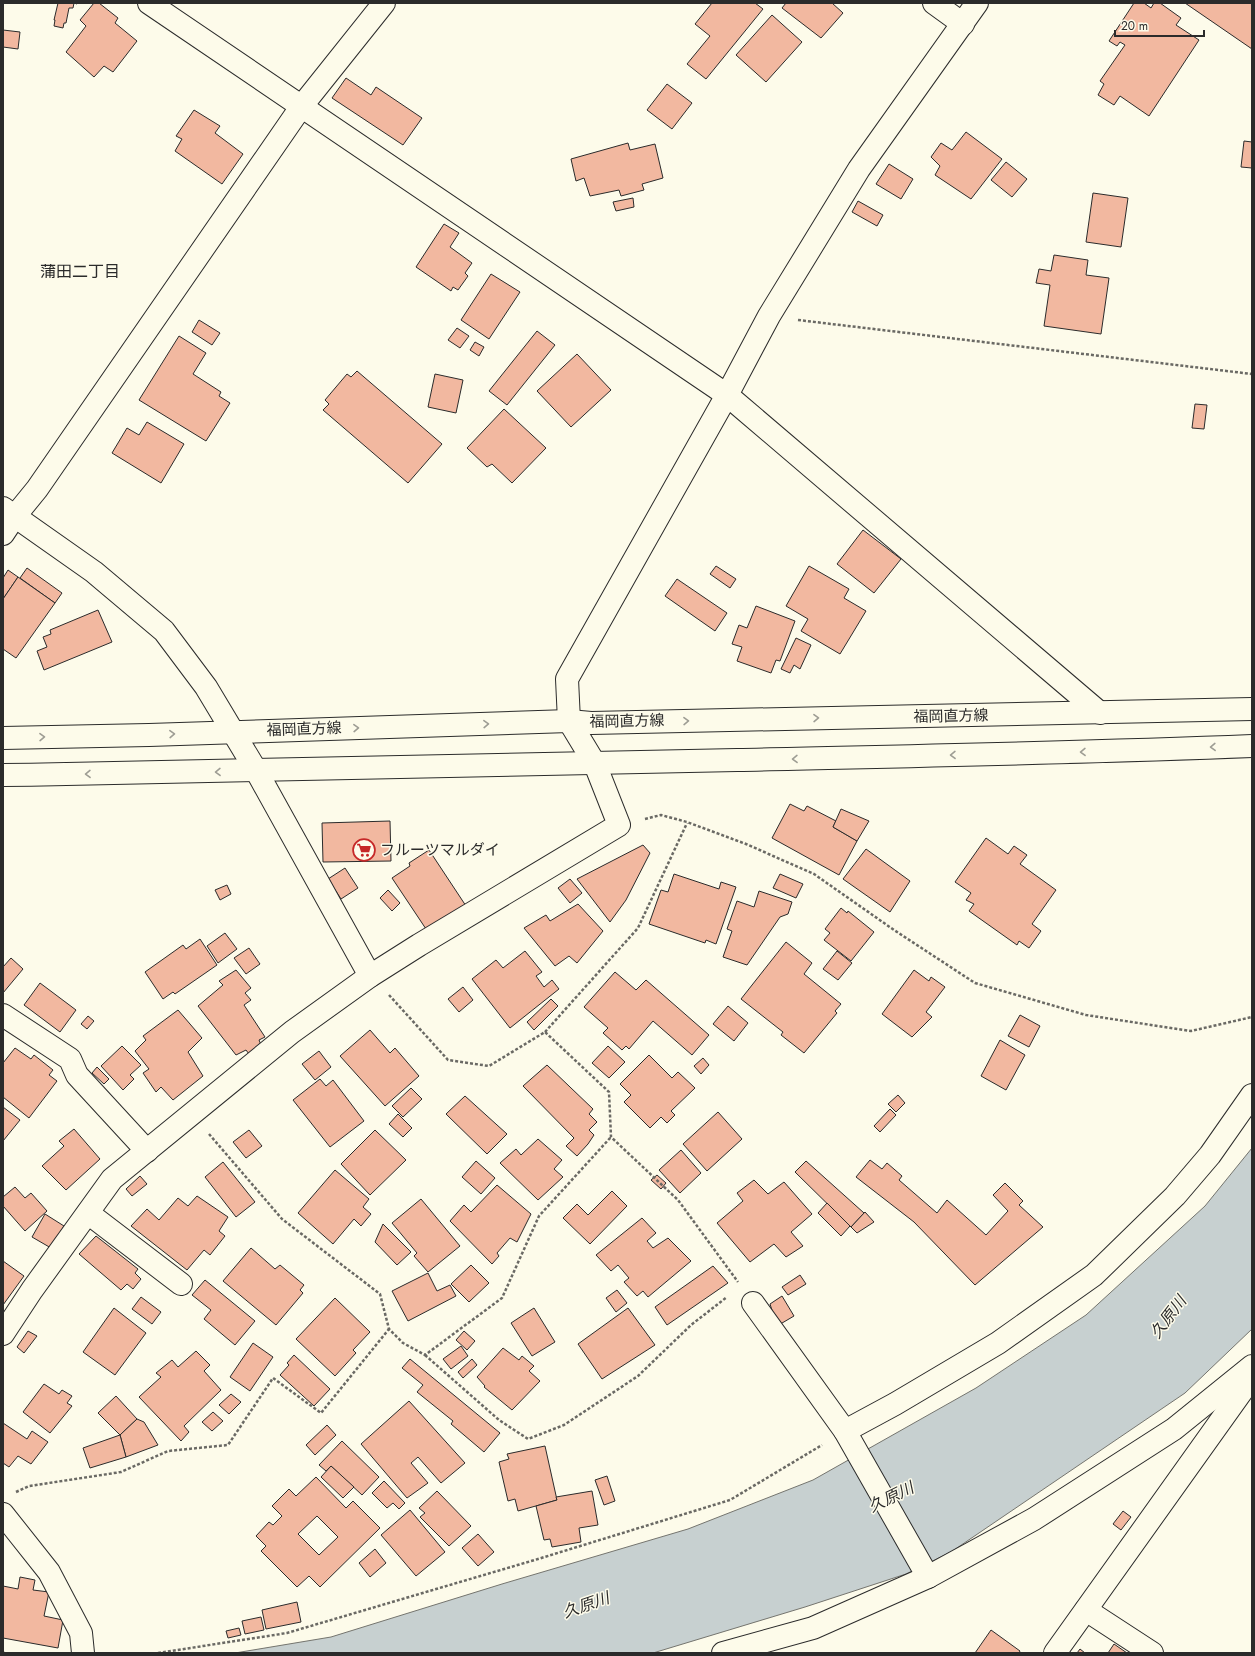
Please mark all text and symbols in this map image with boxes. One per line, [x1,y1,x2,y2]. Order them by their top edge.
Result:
scale bar [1115,12,1204,38]
text: 20 m [1121,17,1148,35]
district label: 蒲田二丁目 [40,260,120,283]
street label: 福岡直方線 [913,704,989,728]
street label: 福岡直方線 [589,709,665,733]
one-way arrow [813,714,819,722]
street label: 福岡直方線 [266,717,342,741]
one-way arrow [683,717,689,725]
one-way arrow [483,720,489,728]
one-way arrow [353,724,359,732]
one-way arrow [169,730,175,738]
one-way arrow [39,733,45,741]
one-way arrow [1210,743,1216,752]
one-way arrow [1080,748,1086,756]
one-way arrow [950,751,956,759]
one-way arrow [792,755,798,763]
one-way arrow [215,768,221,776]
one-way arrow [85,770,91,778]
supermarket icon: フルーツマルダイ [351,837,377,863]
place label: フルーツマルダイ [380,839,500,861]
water label: 久原川 [1144,1289,1193,1343]
water label: 久原川 [864,1475,919,1518]
water label: 久原川 [560,1586,614,1624]

